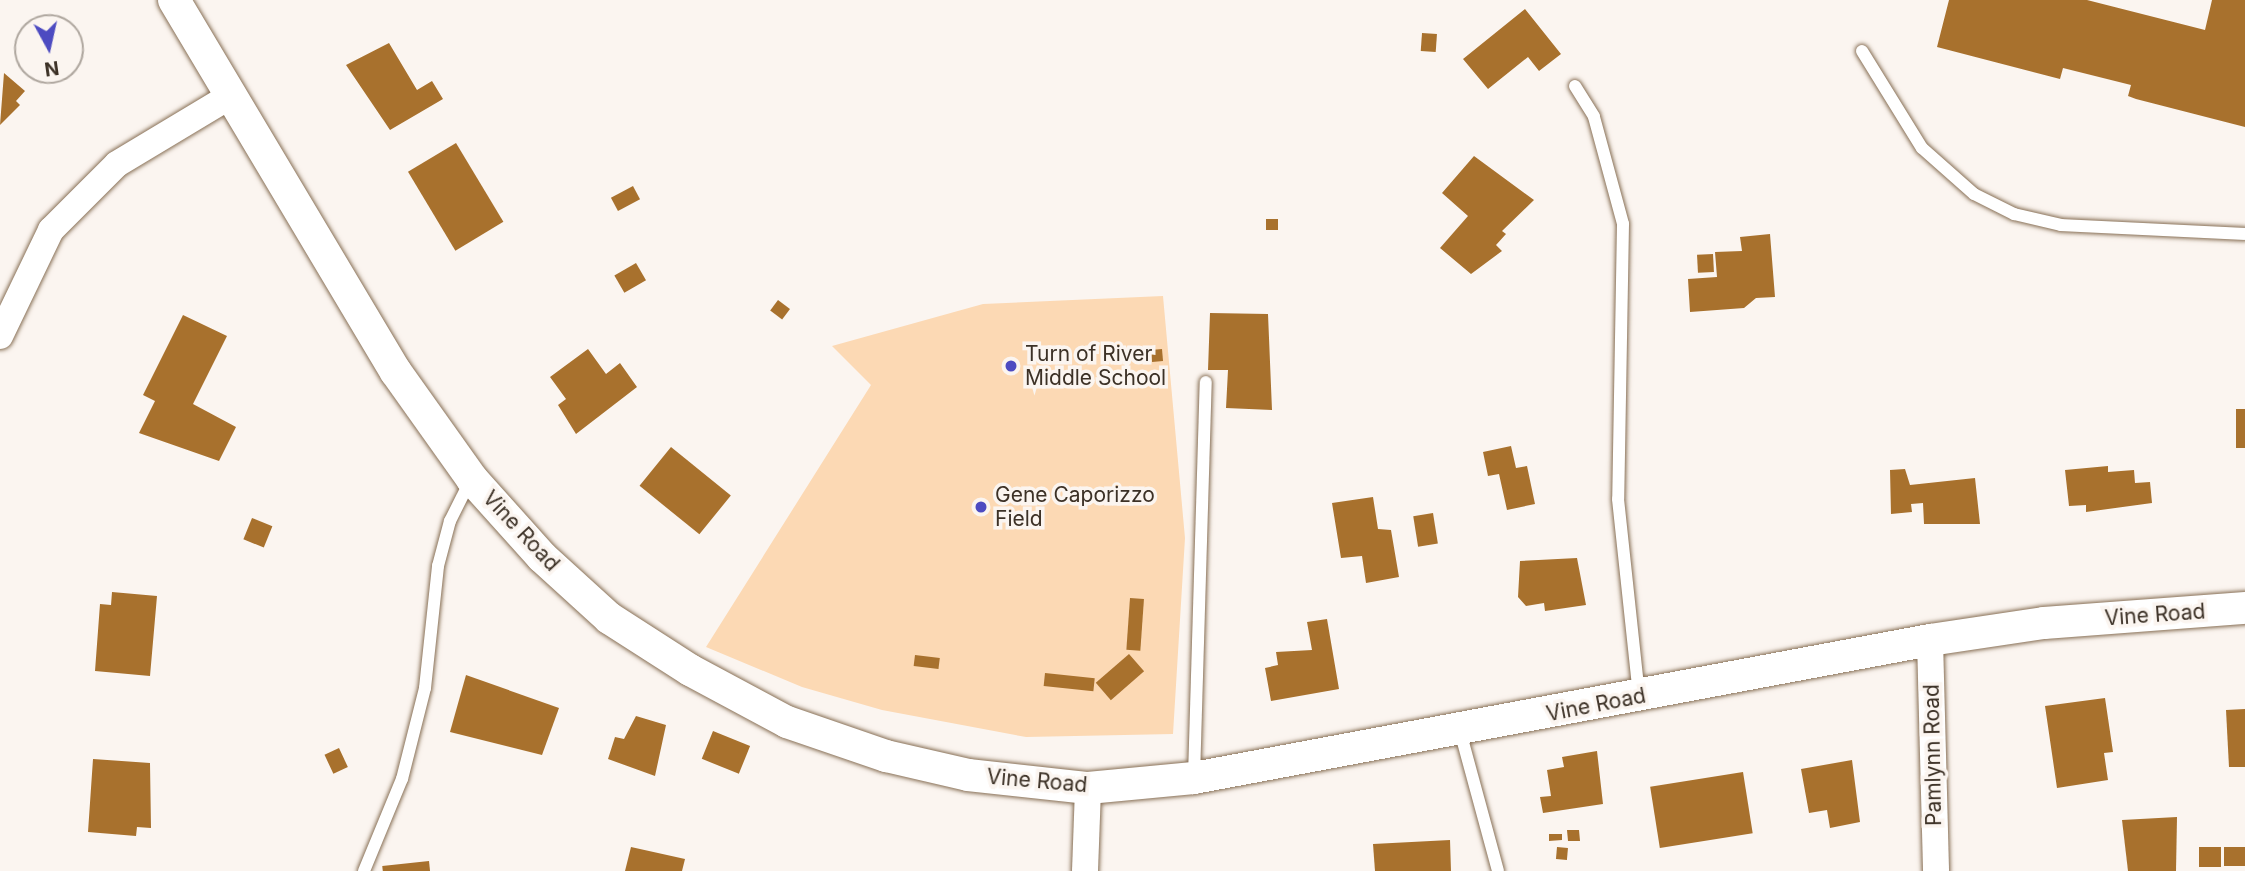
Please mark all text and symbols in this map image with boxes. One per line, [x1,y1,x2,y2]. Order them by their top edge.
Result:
north arrow [14,14,84,84]
text: N [43,56,60,81]
place label: Turn of River Middle School [1025,341,1166,391]
marker: Turn of River Middle School [1003,358,1019,374]
place label: Gene Caporizzo Field [995,482,1155,532]
street label: Vine Road [477,486,565,576]
marker: Gene Caporizzo Field [973,499,989,515]
street label: Vine Road [2104,599,2206,631]
street label: Vine Road [1544,683,1648,727]
street label: Pamlynn Road [1919,684,1947,826]
street label: Vine Road [986,764,1088,798]

